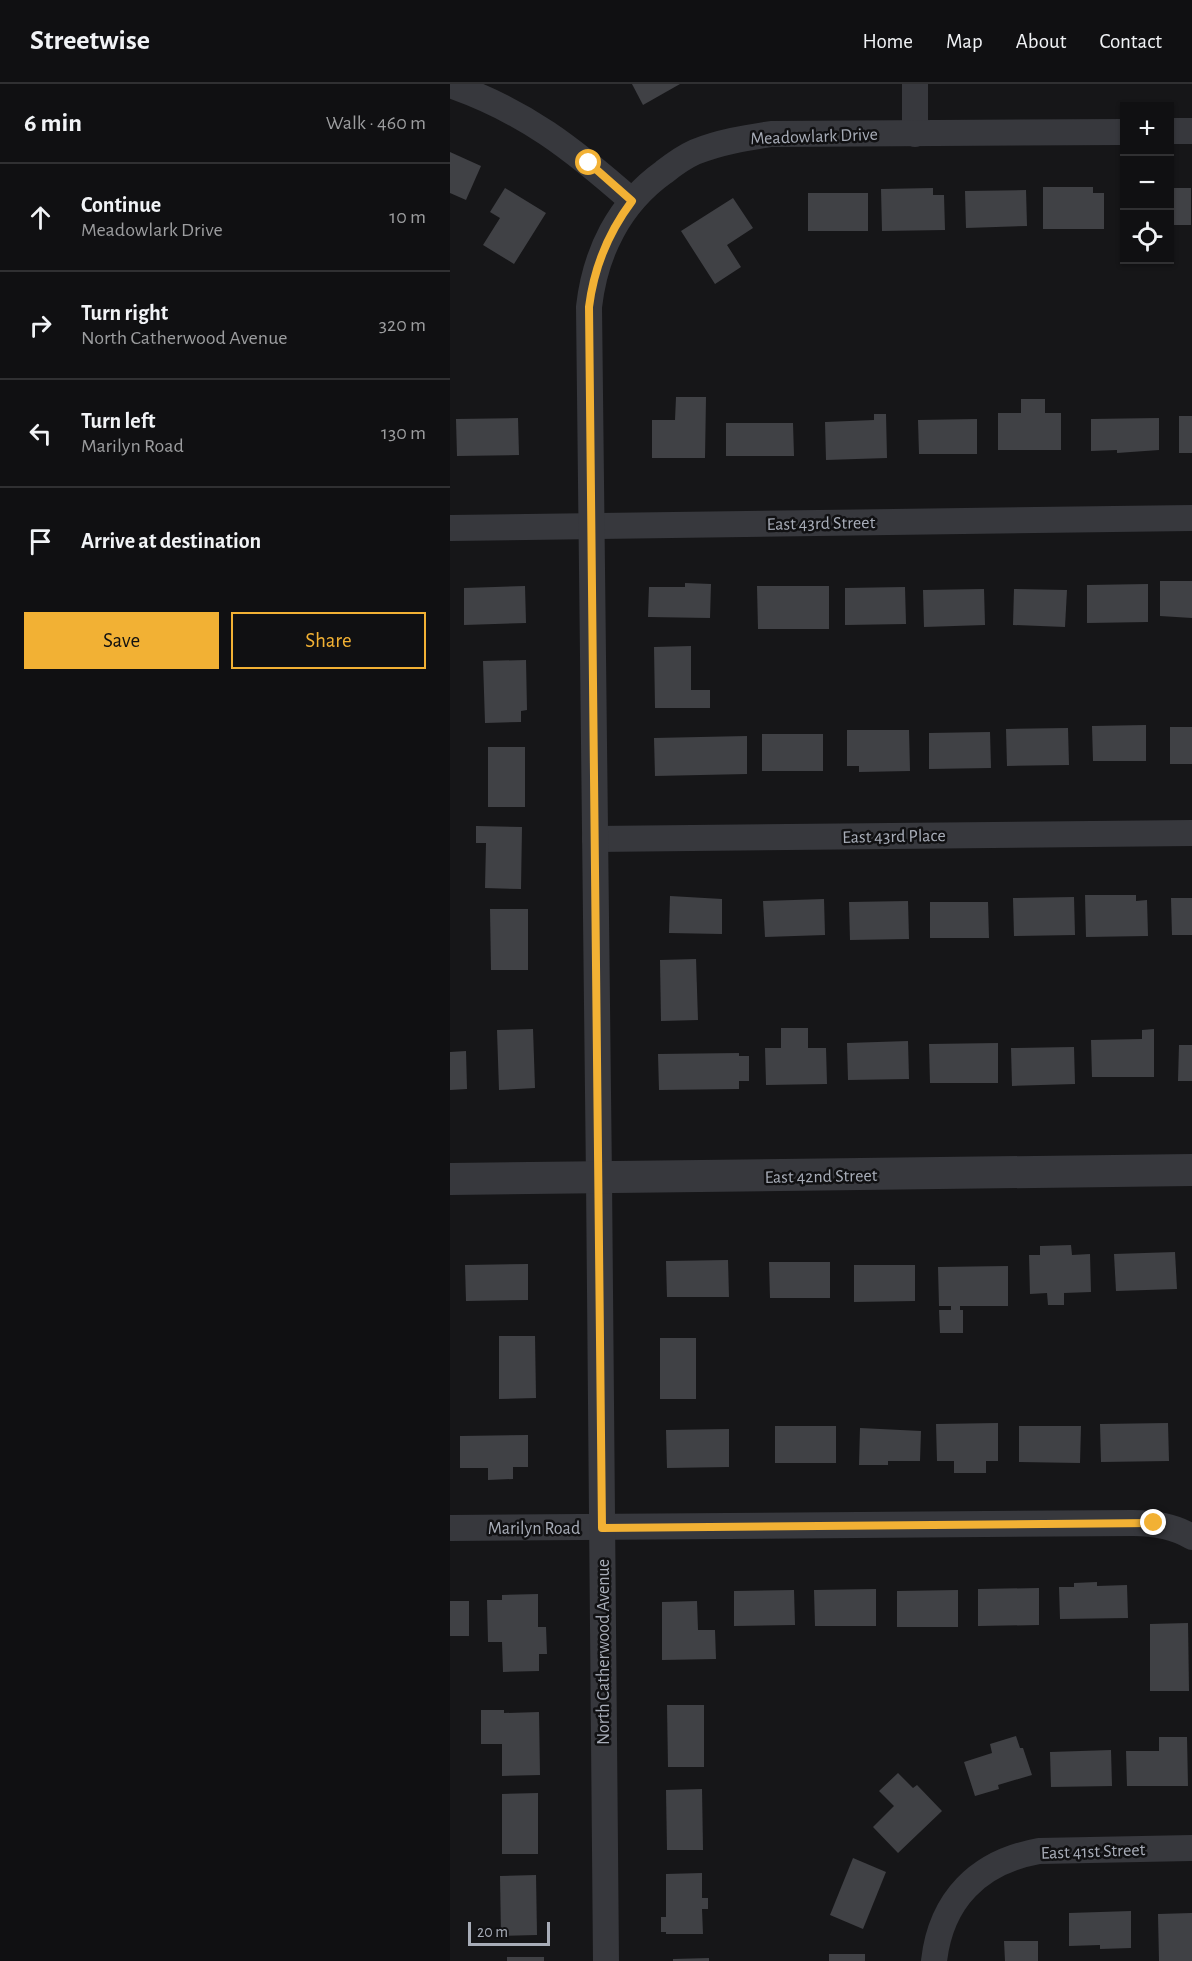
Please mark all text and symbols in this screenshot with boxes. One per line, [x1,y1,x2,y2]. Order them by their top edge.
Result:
text: Streetwise [30,27,150,55]
text: Home [862,31,913,52]
text: Map [946,31,983,52]
text: About [1016,31,1066,52]
text: Contact [1099,31,1162,52]
map controls [1120,102,1174,264]
button: + [1120,102,1174,156]
text: 6 min [24,110,82,136]
text: Walk · 460 m [326,113,426,133]
street label: Meadowlark Drive [750,126,878,148]
route start [575,149,601,175]
button: − [1120,156,1174,210]
text: Continue [81,194,161,216]
icon: ahead [24,201,57,234]
text: 10 m [389,207,426,227]
button: locate [1120,210,1174,264]
text: Meadowlark Drive [81,220,223,240]
text: Turn right [81,302,168,324]
icon: right [24,309,57,342]
text: 320 m [379,315,426,335]
text: North Catherwood Avenue [81,328,288,348]
text: Turn left [81,410,155,432]
icon: left [24,417,57,450]
text: 130 m [381,423,426,443]
text: Marilyn Road [81,436,184,456]
street label: East 43rd Street [767,514,876,534]
icon: arrive [24,525,57,558]
text: Arrive at destination [81,530,261,552]
button: Save [24,612,219,669]
button: Share [231,612,426,669]
street label: East 43rd Place [842,827,946,847]
street label: East 42nd Street [764,1167,878,1187]
route end [1140,1509,1166,1535]
street label: Marilyn Road [488,1520,580,1538]
street label: North Catherwood Avenue [595,1559,613,1745]
street label: East 41st Street [1040,1841,1146,1863]
scale bar [468,1919,550,1946]
text: 20 m [477,1924,508,1940]

